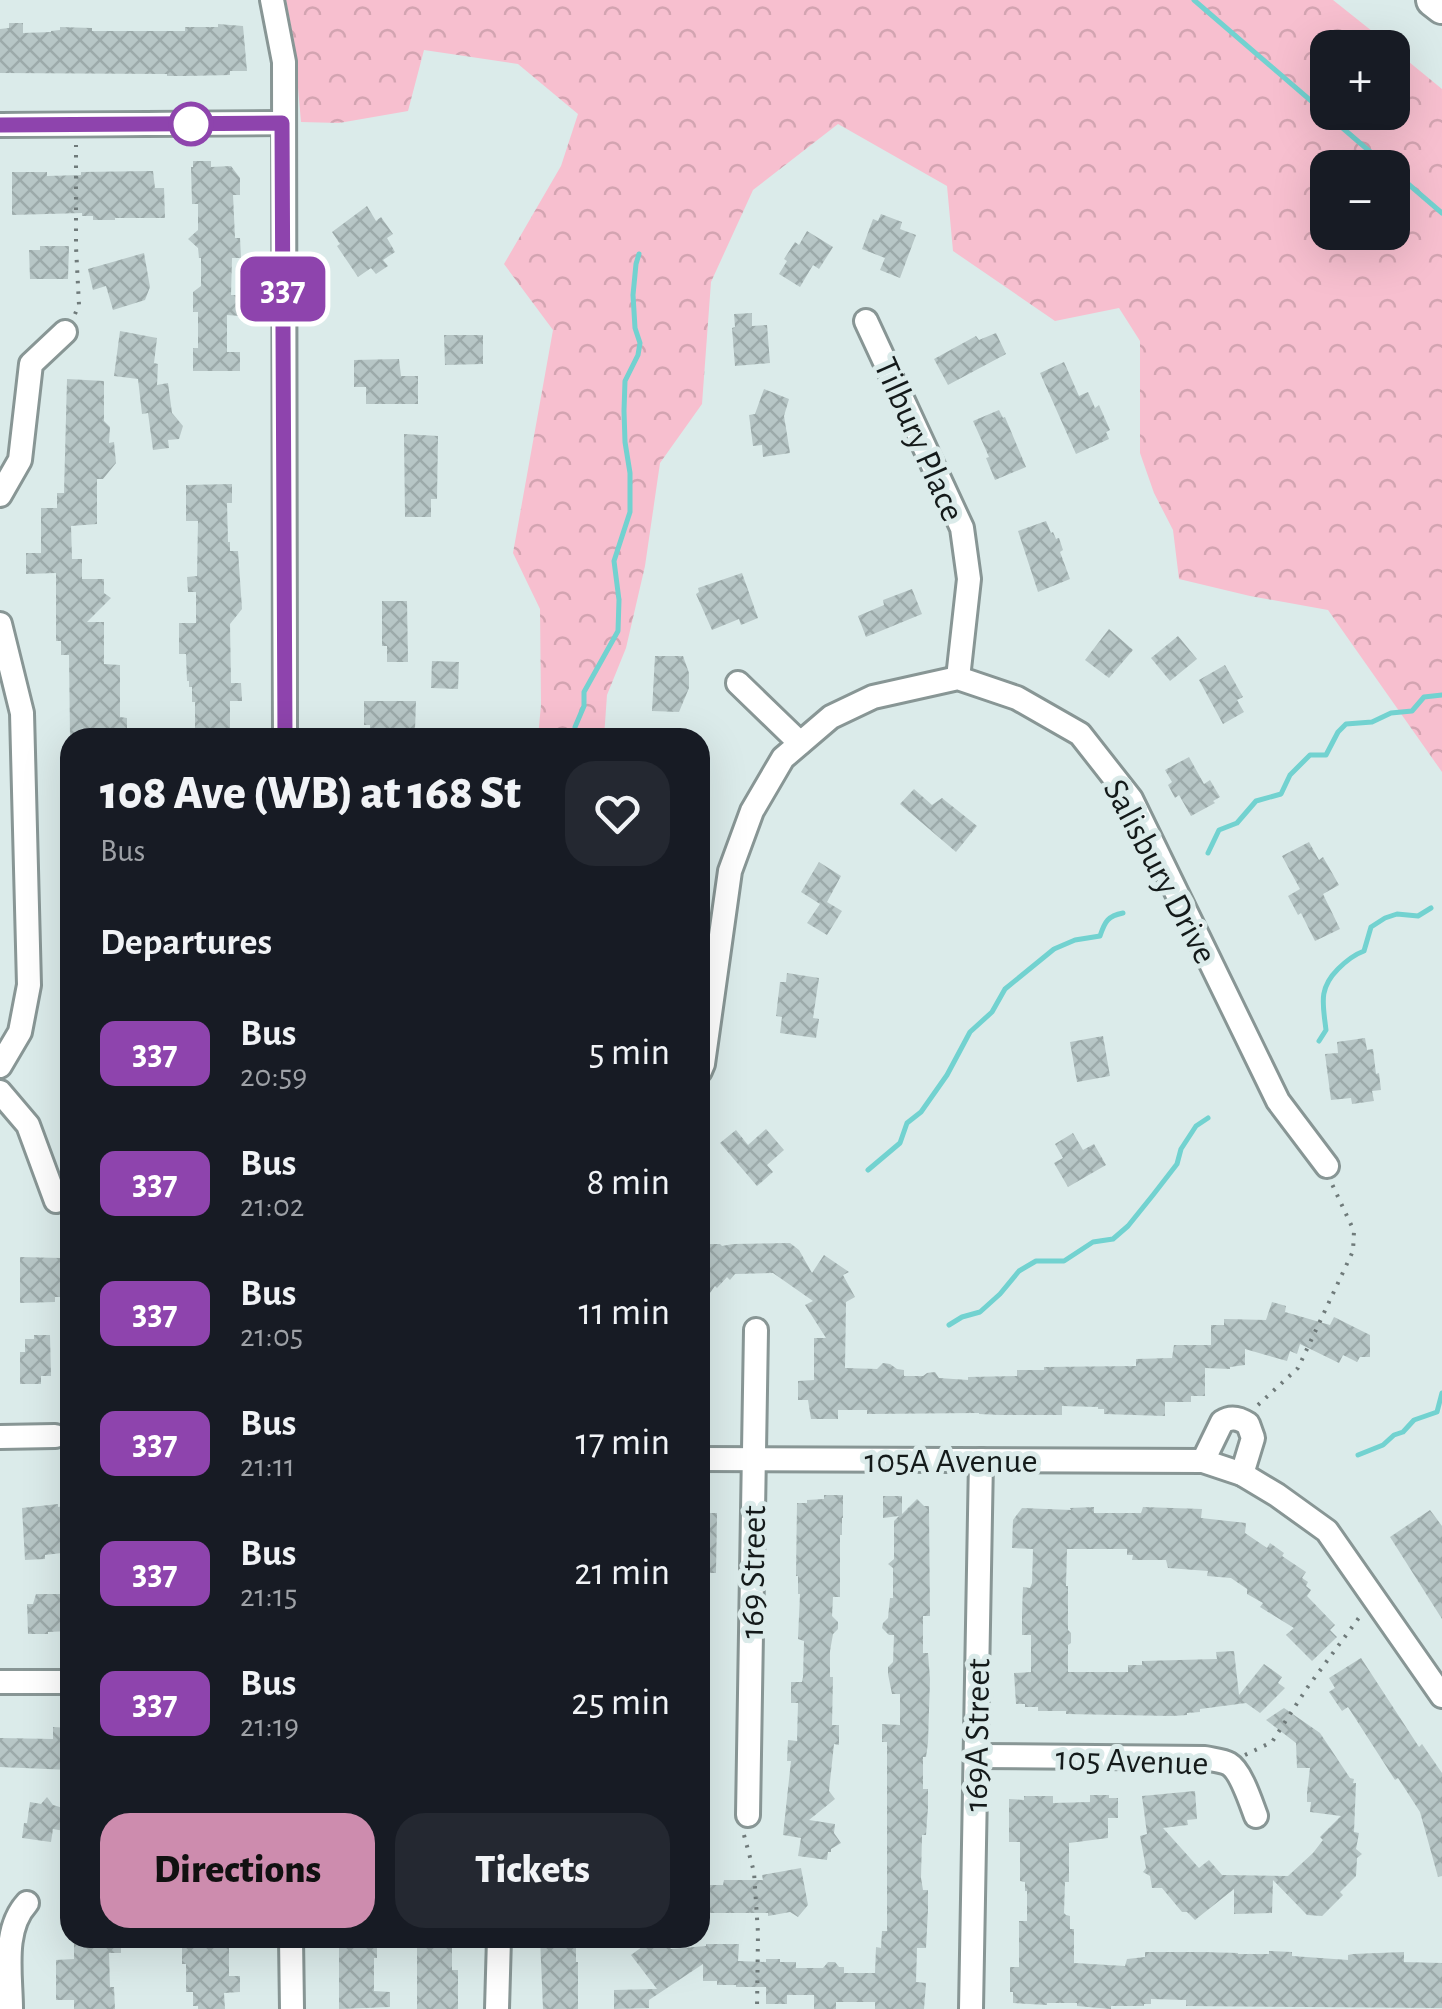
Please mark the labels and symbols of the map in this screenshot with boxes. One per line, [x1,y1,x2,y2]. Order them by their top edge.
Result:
unlabelled marker [170,103,212,145]
line badge: 337 [226,256,340,322]
street label: Tilbury Place [867,353,970,527]
street label: Salisbury Drive [1097,774,1223,969]
street label: 105A Avenue [864,1444,1038,1479]
street label: 169 Street [735,1505,772,1639]
street label: 169A Street [959,1658,996,1812]
street label: 105 Avenue [1055,1741,1209,1782]

